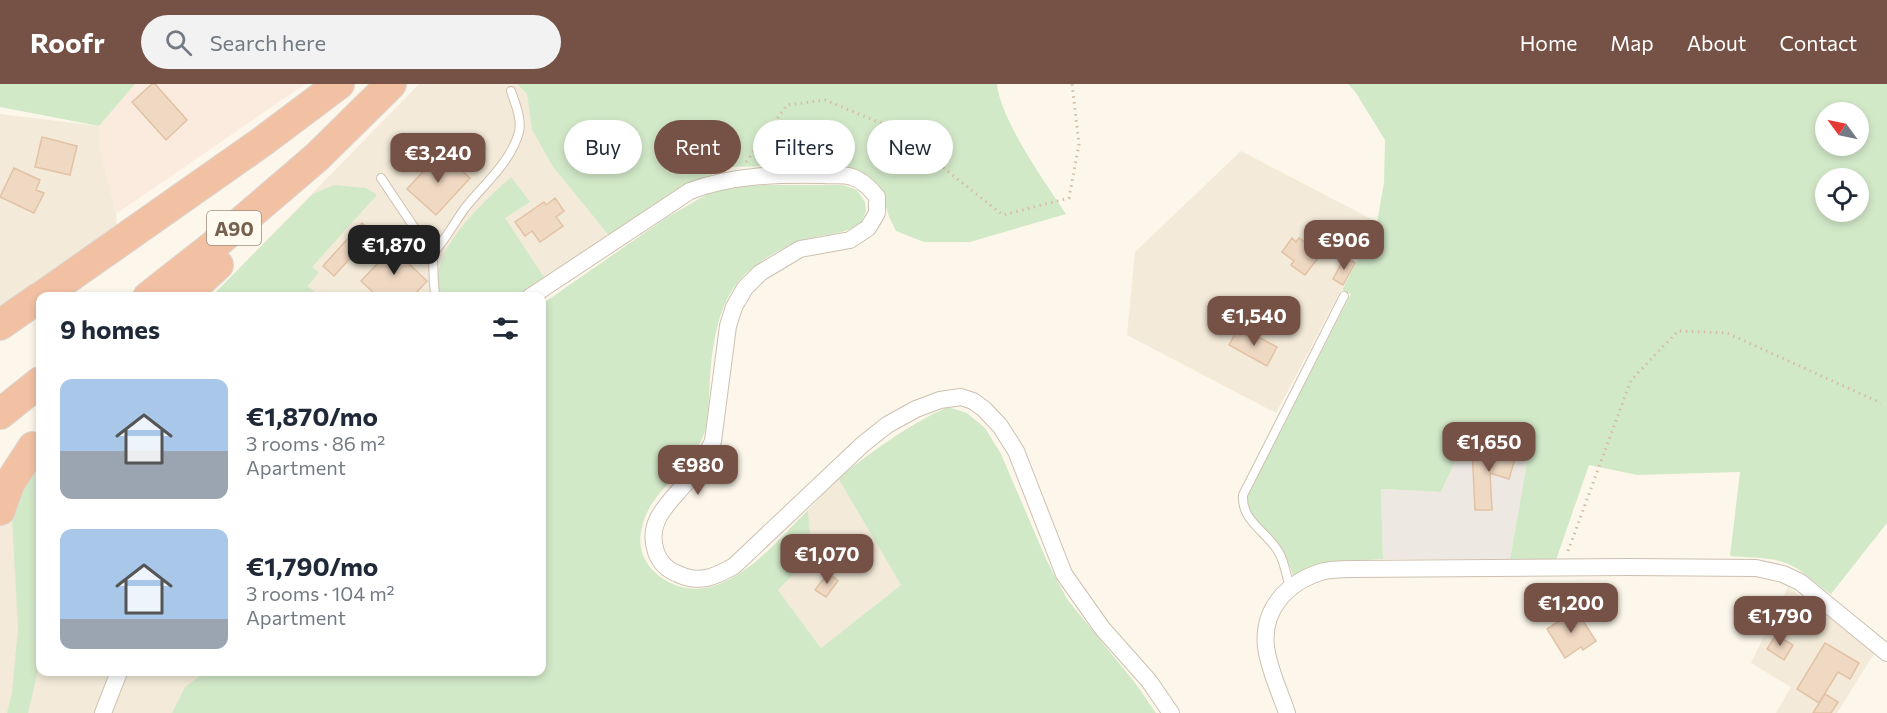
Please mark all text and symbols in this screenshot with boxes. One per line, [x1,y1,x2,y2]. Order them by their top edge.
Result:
search box [141,15,561,69]
text: Roofr [30,25,105,59]
icon: search [162,26,195,59]
text: Search here [210,29,326,56]
text: Home [1520,30,1577,55]
text: Map [1610,30,1654,55]
text: About [1687,30,1746,55]
text: Contact [1779,30,1857,55]
north arrow [1815,102,1869,156]
map controls [1815,102,1869,222]
chip: Buy [564,120,642,174]
chip: Rent [654,120,741,174]
chip: Filters [753,120,855,174]
chip: New [867,120,953,174]
pin: €3,240 [389,133,487,184]
text: €3,240 [404,140,472,164]
button: locate [1815,168,1869,222]
road number: Α90 [207,211,261,245]
pin: €906 [1308,220,1380,271]
pin: €1,870 [345,225,443,276]
text: €906 [1318,227,1370,251]
text: €1,870 [362,232,426,256]
pin: €1,540 [1205,296,1303,347]
text: €1,540 [1221,303,1287,327]
icon: filters [489,312,522,345]
text: 9 homes [60,313,160,344]
text: €1,870/mo [246,400,378,431]
icon: home [108,403,180,475]
pin: €1,650 [1440,422,1538,473]
text: €1,650 [1456,429,1522,453]
text: 3 rooms · 86 m² [246,431,385,455]
pin: €980 [662,445,734,496]
text: €980 [672,452,724,476]
text: Apartment [246,455,346,479]
pin: €1,070 [778,534,876,585]
text: €1,070 [794,541,860,565]
text: €1,790/mo [246,550,378,581]
icon: home [108,553,180,625]
text: 3 rooms · 104 m² [246,581,395,605]
pin: €1,200 [1522,583,1620,634]
text: €1,200 [1538,590,1604,614]
pin: €1,790 [1731,596,1829,647]
text: €1,790 [1748,603,1812,627]
text: Apartment [246,605,346,629]

